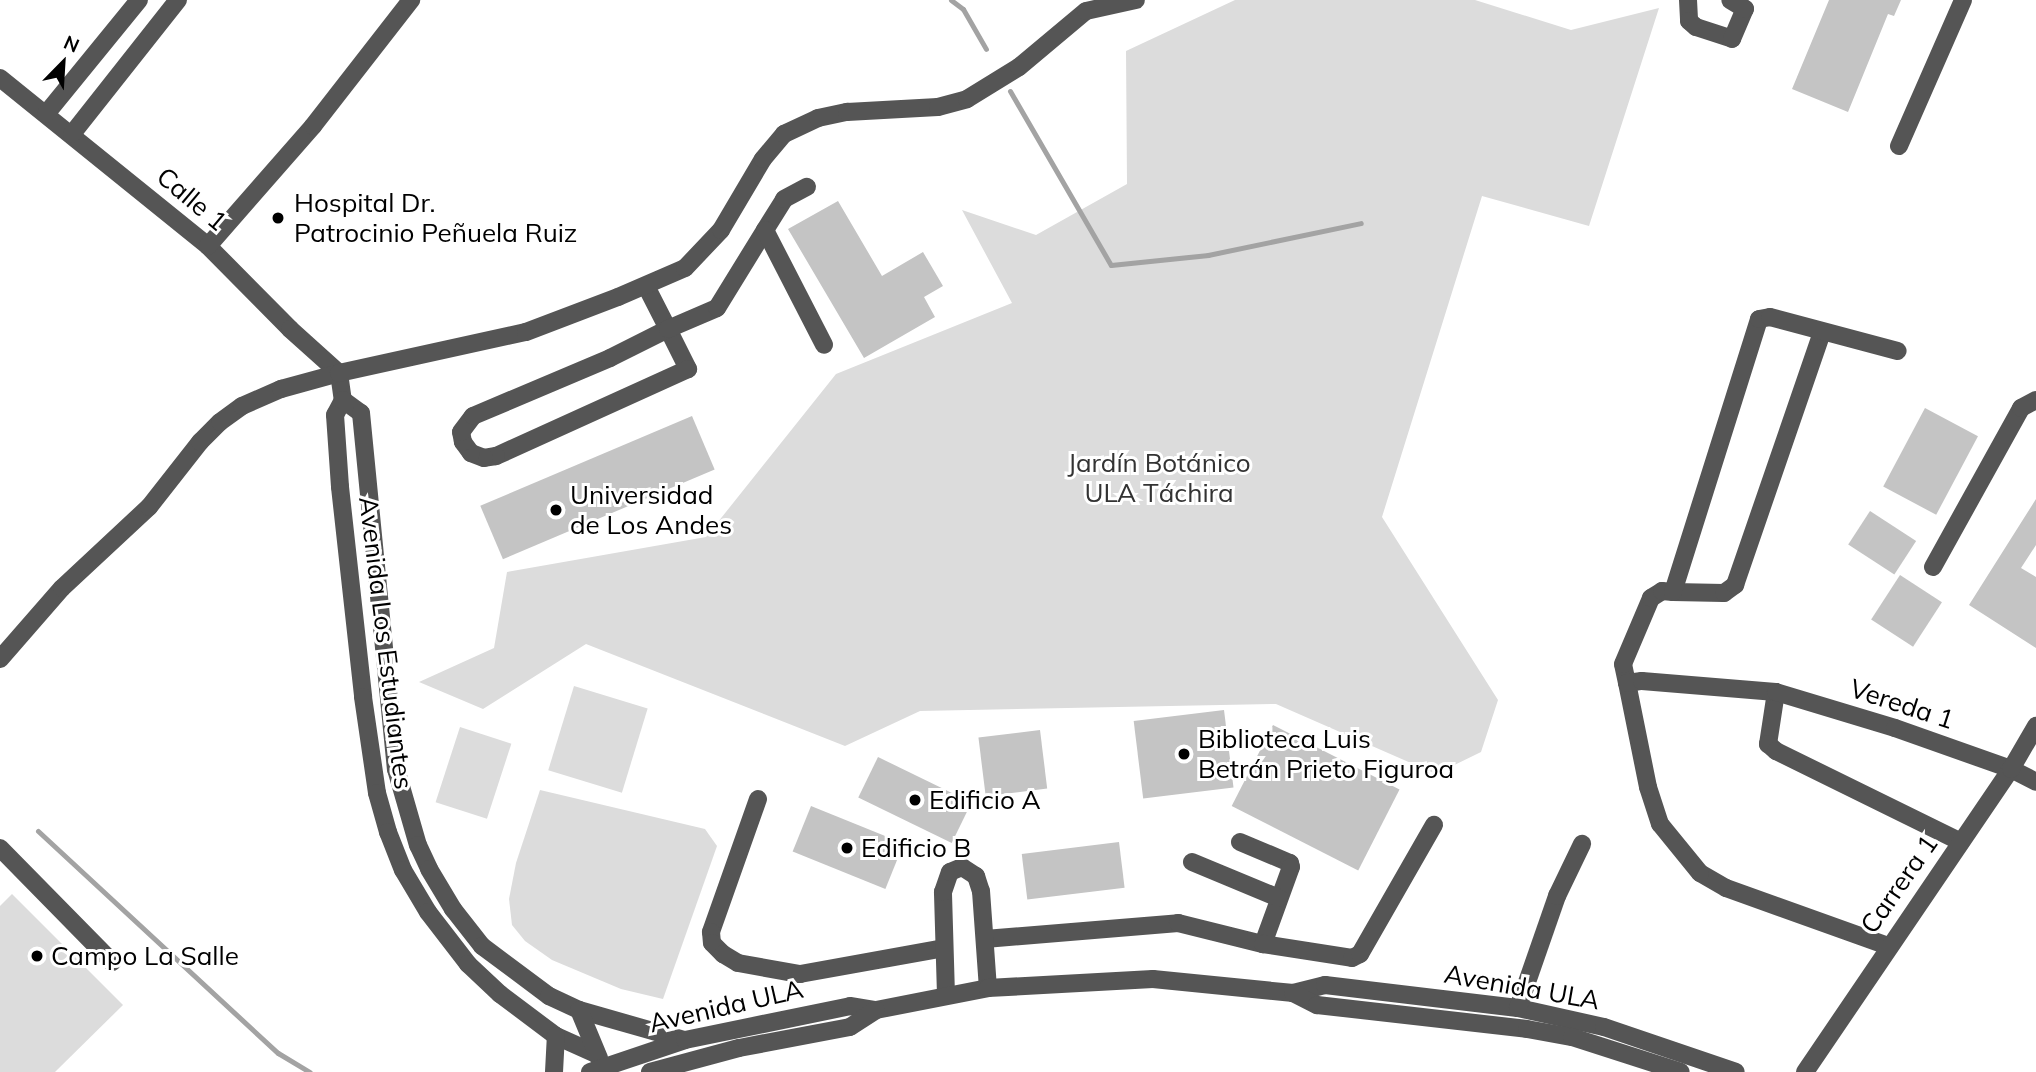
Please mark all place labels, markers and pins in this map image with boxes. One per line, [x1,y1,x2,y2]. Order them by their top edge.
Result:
place label: Hospital Dr. Patrocinio Peñuela Ruiz [294,187,577,248]
marker: Hospital Dr. Patrocinio Peñuela Ruiz [268,208,288,228]
place label: Universidad de Los Andes [570,479,732,540]
marker: Universidad de Los Andes [548,502,564,518]
place label: Biblioteca Luis Betrán Prieto Figuroa [1198,723,1454,784]
marker: Biblioteca Luis Betrán Prieto Figuroa [1176,746,1192,762]
place label: Edificio A [929,784,1041,816]
marker: Edificio A [907,792,923,808]
place label: Edificio B [861,832,971,864]
marker: Edificio B [839,840,855,856]
place label: Campo La Salle [51,940,239,972]
marker: Campo La Salle [29,948,45,964]

